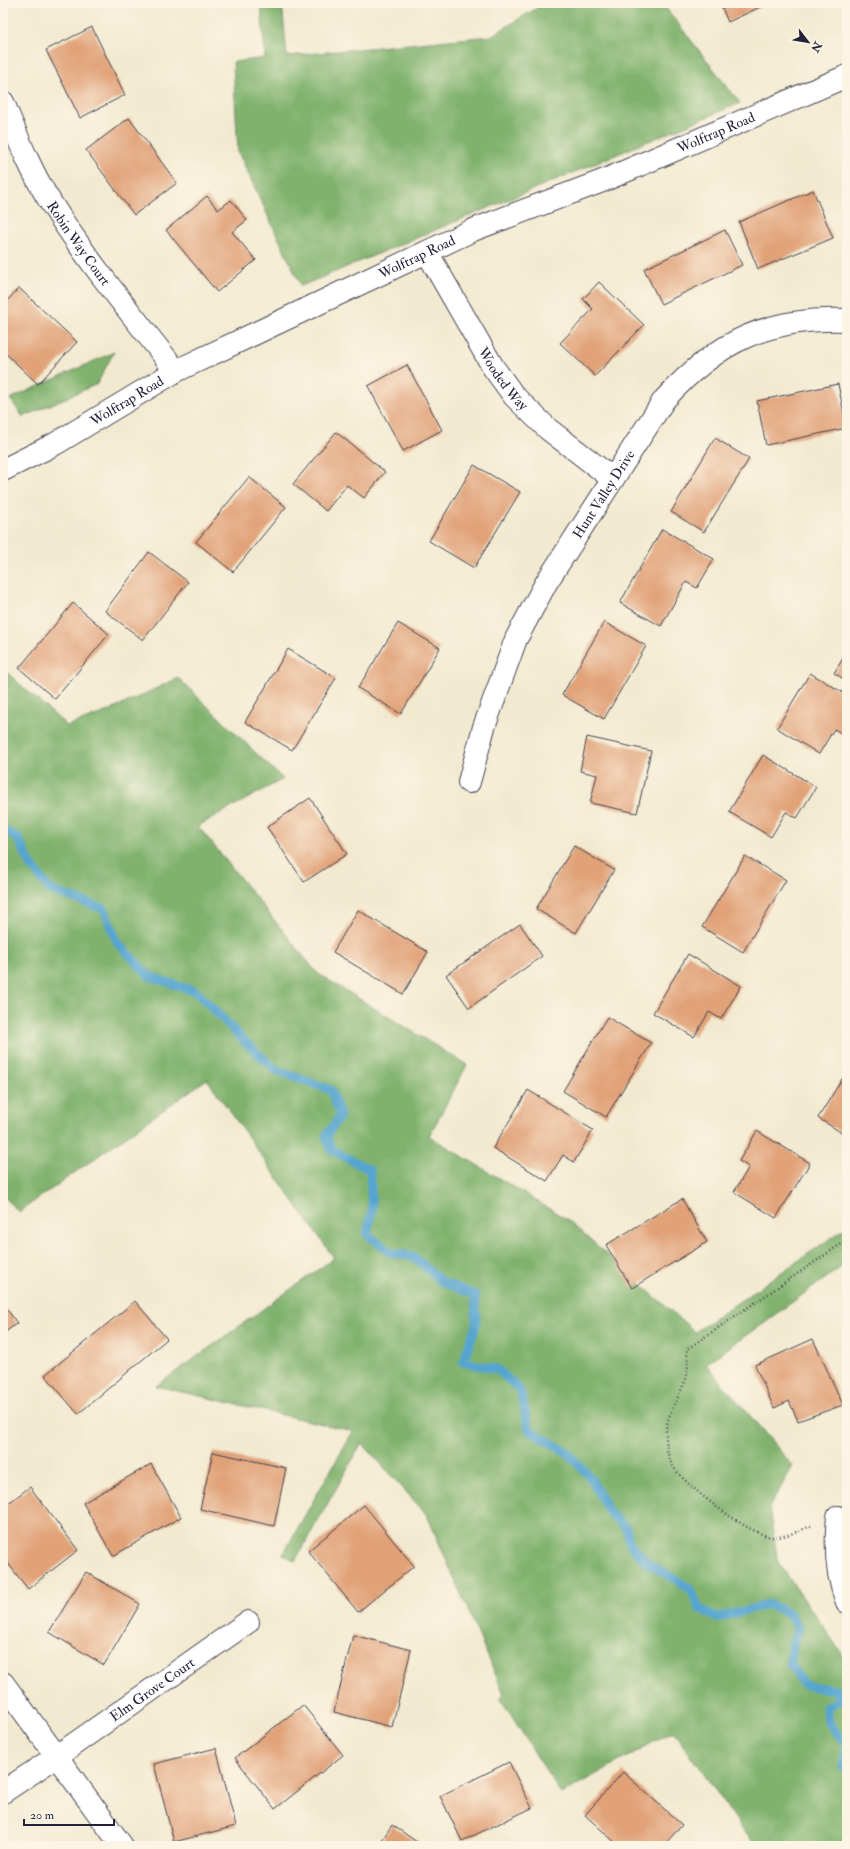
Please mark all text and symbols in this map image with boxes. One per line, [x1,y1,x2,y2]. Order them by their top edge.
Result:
north arrow [788,22,828,62]
text: N [807,38,825,55]
street label: Wolftrap Road [674,109,757,157]
street label: Robin Way Court [43,198,114,290]
street label: Wolftrap Road [375,232,458,283]
street label: Wooded Way [474,343,532,415]
street label: Wolftrap Road [86,372,167,430]
street label: Hunt Valley Drive [569,447,639,542]
street label: Elm Grove Court [107,1654,198,1725]
scale bar [24,1801,114,1827]
text: 20 m [30,1808,55,1823]

